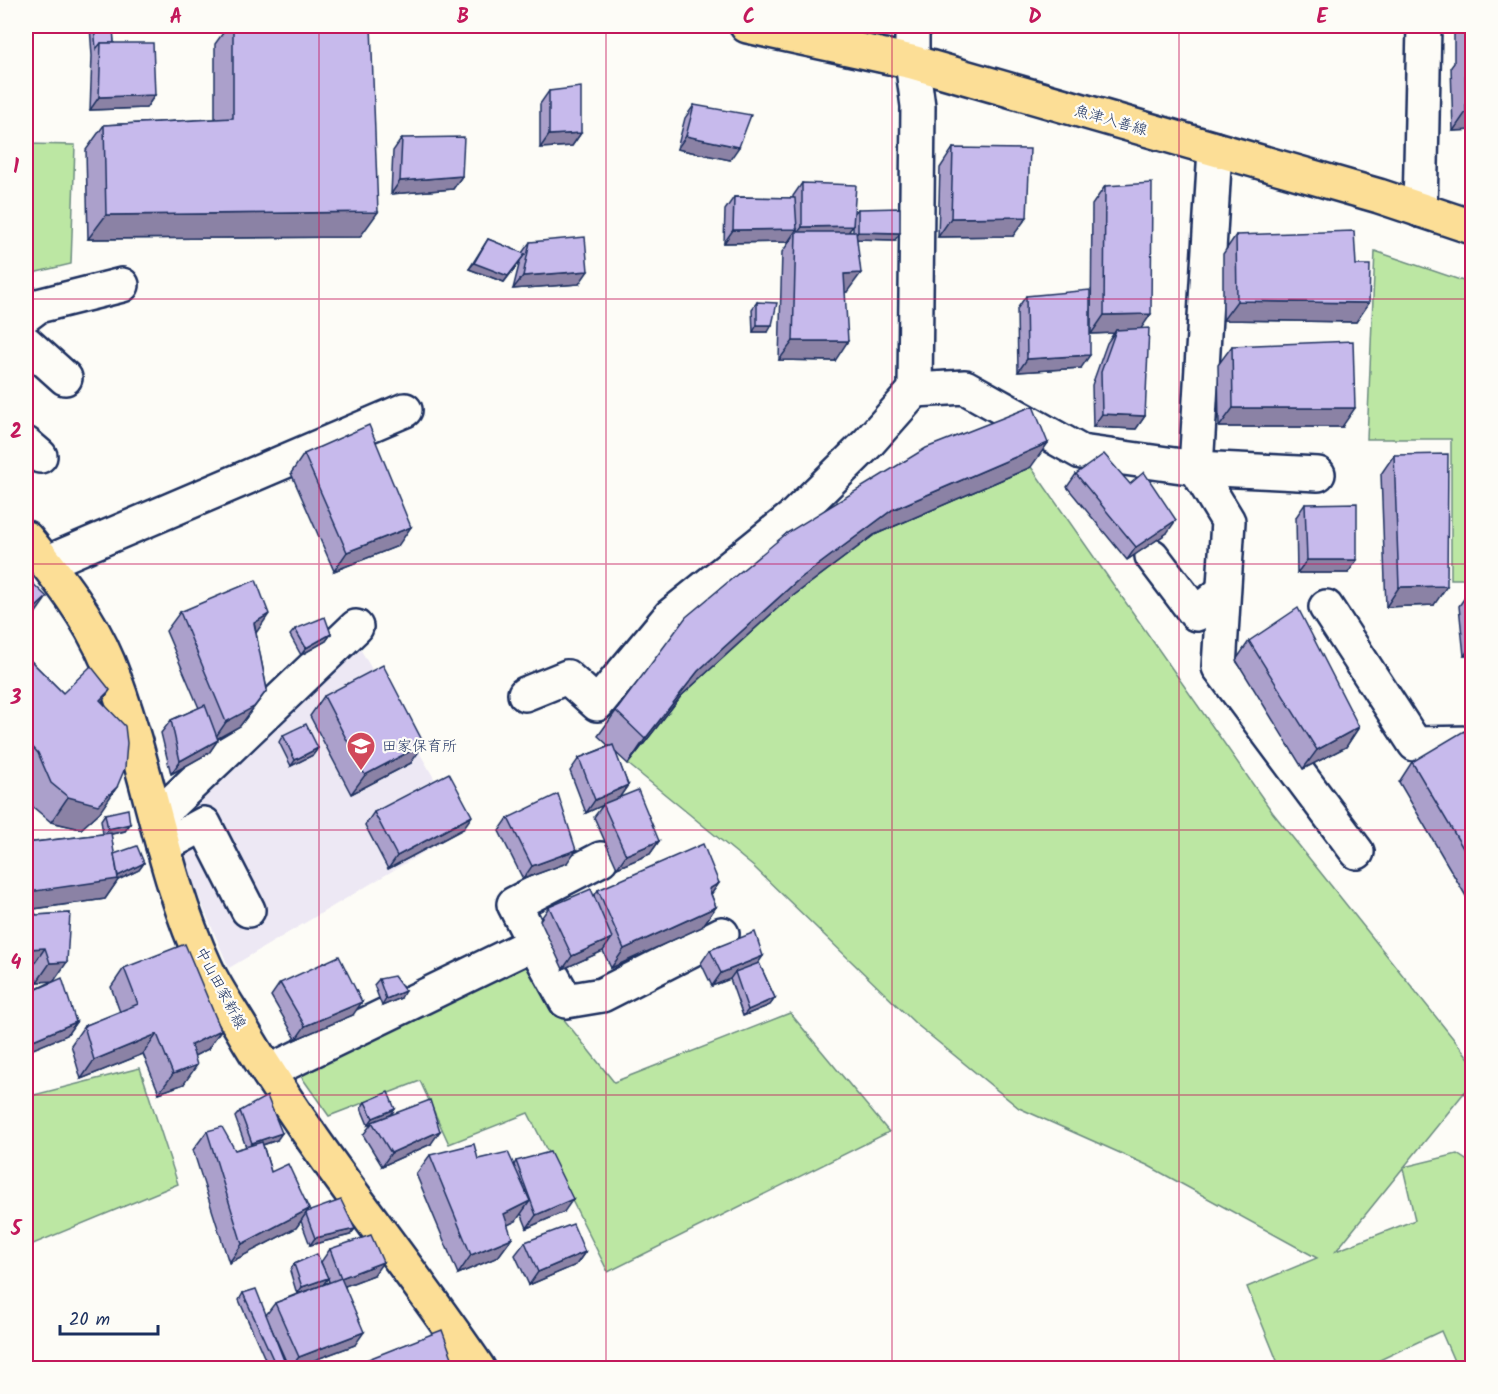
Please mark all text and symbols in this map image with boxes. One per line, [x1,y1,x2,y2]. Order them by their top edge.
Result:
text: A [170,2,182,34]
text: B [457,2,469,34]
text: C [743,2,755,34]
text: D [1028,2,1042,34]
text: E [1316,2,1328,34]
street label: 魚津入善線 [1071,99,1150,143]
text: 1 [13,152,19,184]
text: 2 [10,417,22,449]
text: 3 [10,683,22,715]
school or university icon: 田家保育所 [345,730,377,772]
place label: 田家保育所 [382,735,457,759]
street label: 中山田家新線 [188,943,252,1034]
text: 4 [11,948,22,980]
text: 5 [10,1214,23,1246]
scale bar [60,1298,158,1336]
text: 20 m [69,1306,110,1335]

